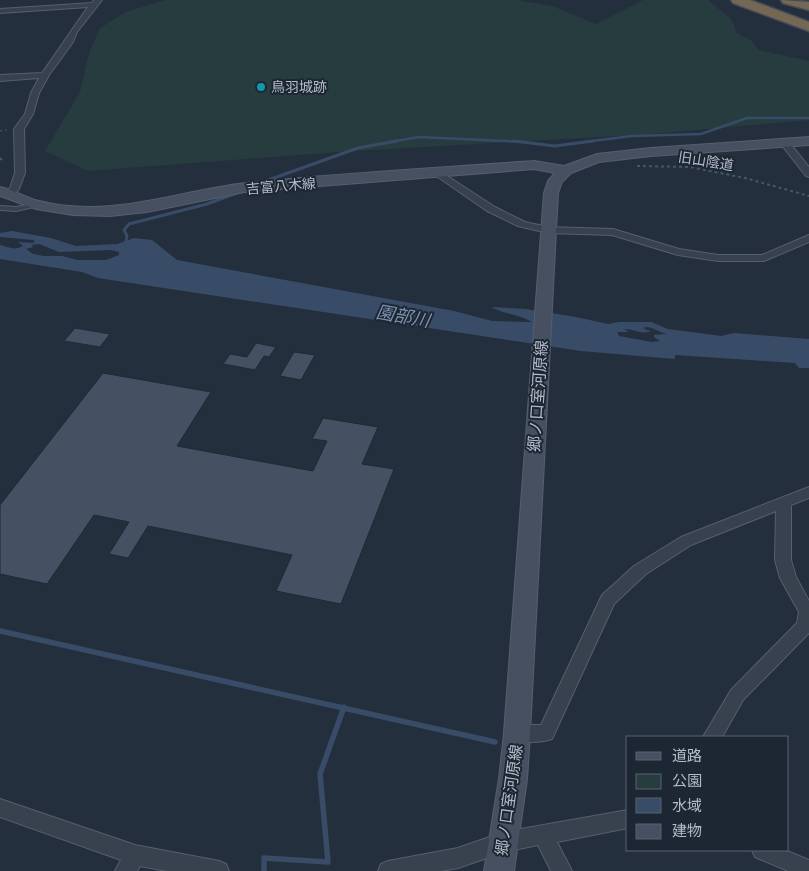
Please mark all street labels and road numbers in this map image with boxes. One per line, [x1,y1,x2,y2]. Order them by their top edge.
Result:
street label: 旧山陰道 [677,148,735,174]
street label: 吉富八木線 [245,174,317,198]
street label: 郷ノ口室河原線 [524,339,552,453]
street label: 郷ノ口室河原線 [491,743,527,857]

